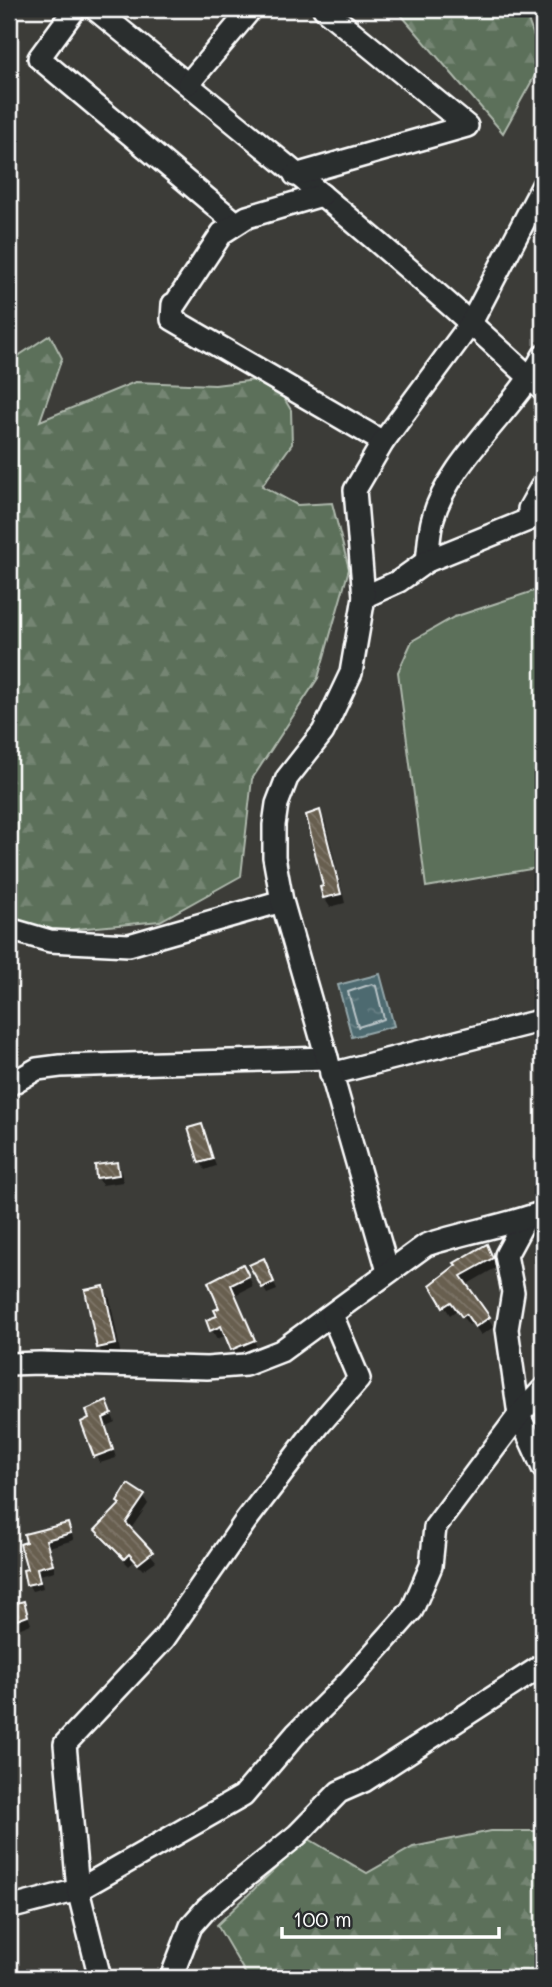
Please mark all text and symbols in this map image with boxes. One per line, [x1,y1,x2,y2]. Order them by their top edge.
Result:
scale bar [282,1896,500,1940]
text: 100 m [293,1905,352,1932]

